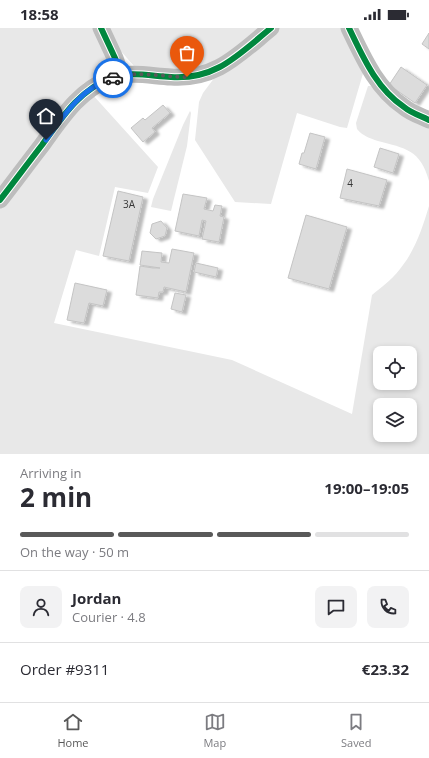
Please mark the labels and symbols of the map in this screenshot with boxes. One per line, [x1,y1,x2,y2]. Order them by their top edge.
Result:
pin [170,36,204,77]
courier [93,58,133,98]
pin [29,99,63,140]
house number: 4 [347,176,353,190]
house number: 3A [123,197,136,211]

